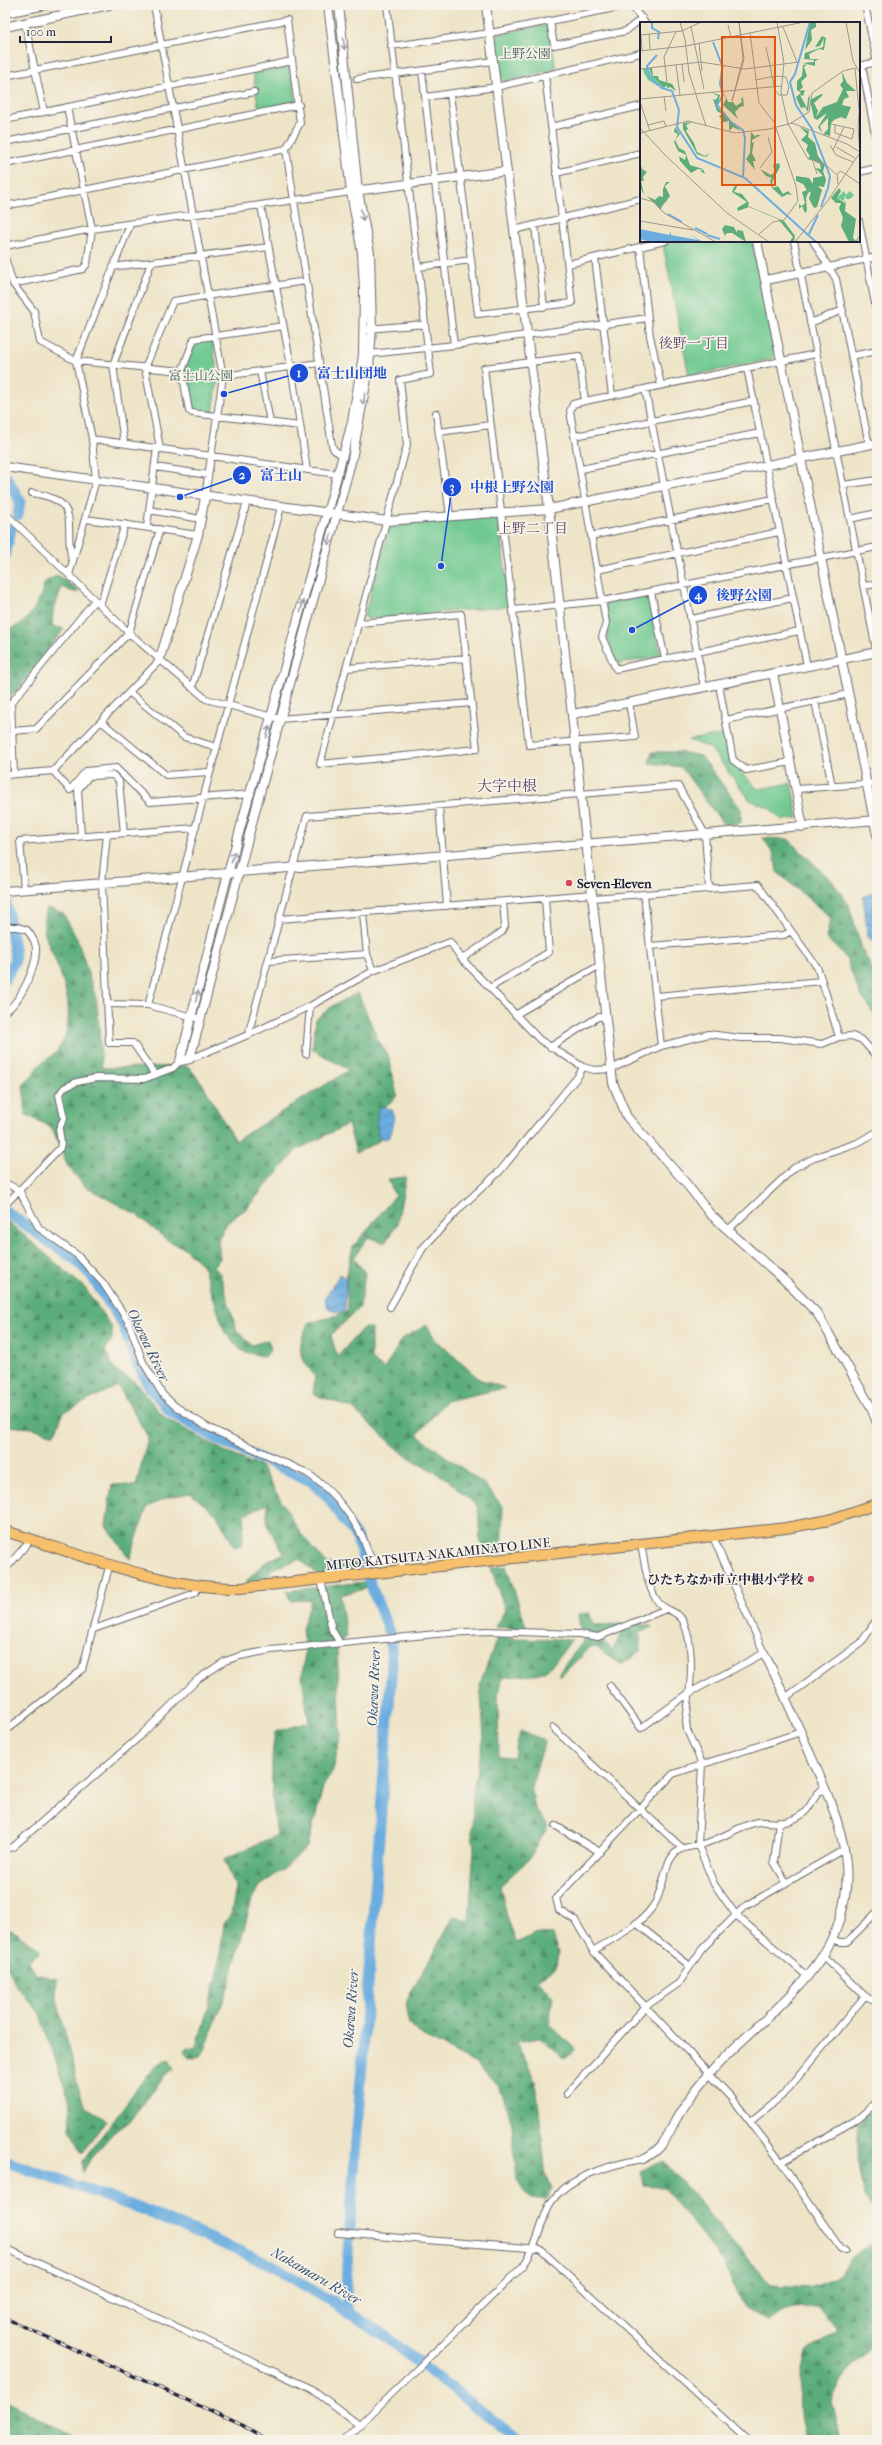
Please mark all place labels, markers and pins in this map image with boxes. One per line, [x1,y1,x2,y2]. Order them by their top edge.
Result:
callout: 富士山団地 [289,360,395,386]
callout: 富士山 [232,462,310,488]
callout: 中根上野公園 [442,474,562,500]
callout: 後野公園 [688,582,780,608]
place label: Seven-Eleven [577,876,652,891]
marker: Seven-Eleven [564,878,574,888]
place label: ひたちなか市立中根小学校 [647,1572,804,1587]
marker: ひたちなか市立中根小学校 [806,1574,816,1584]

